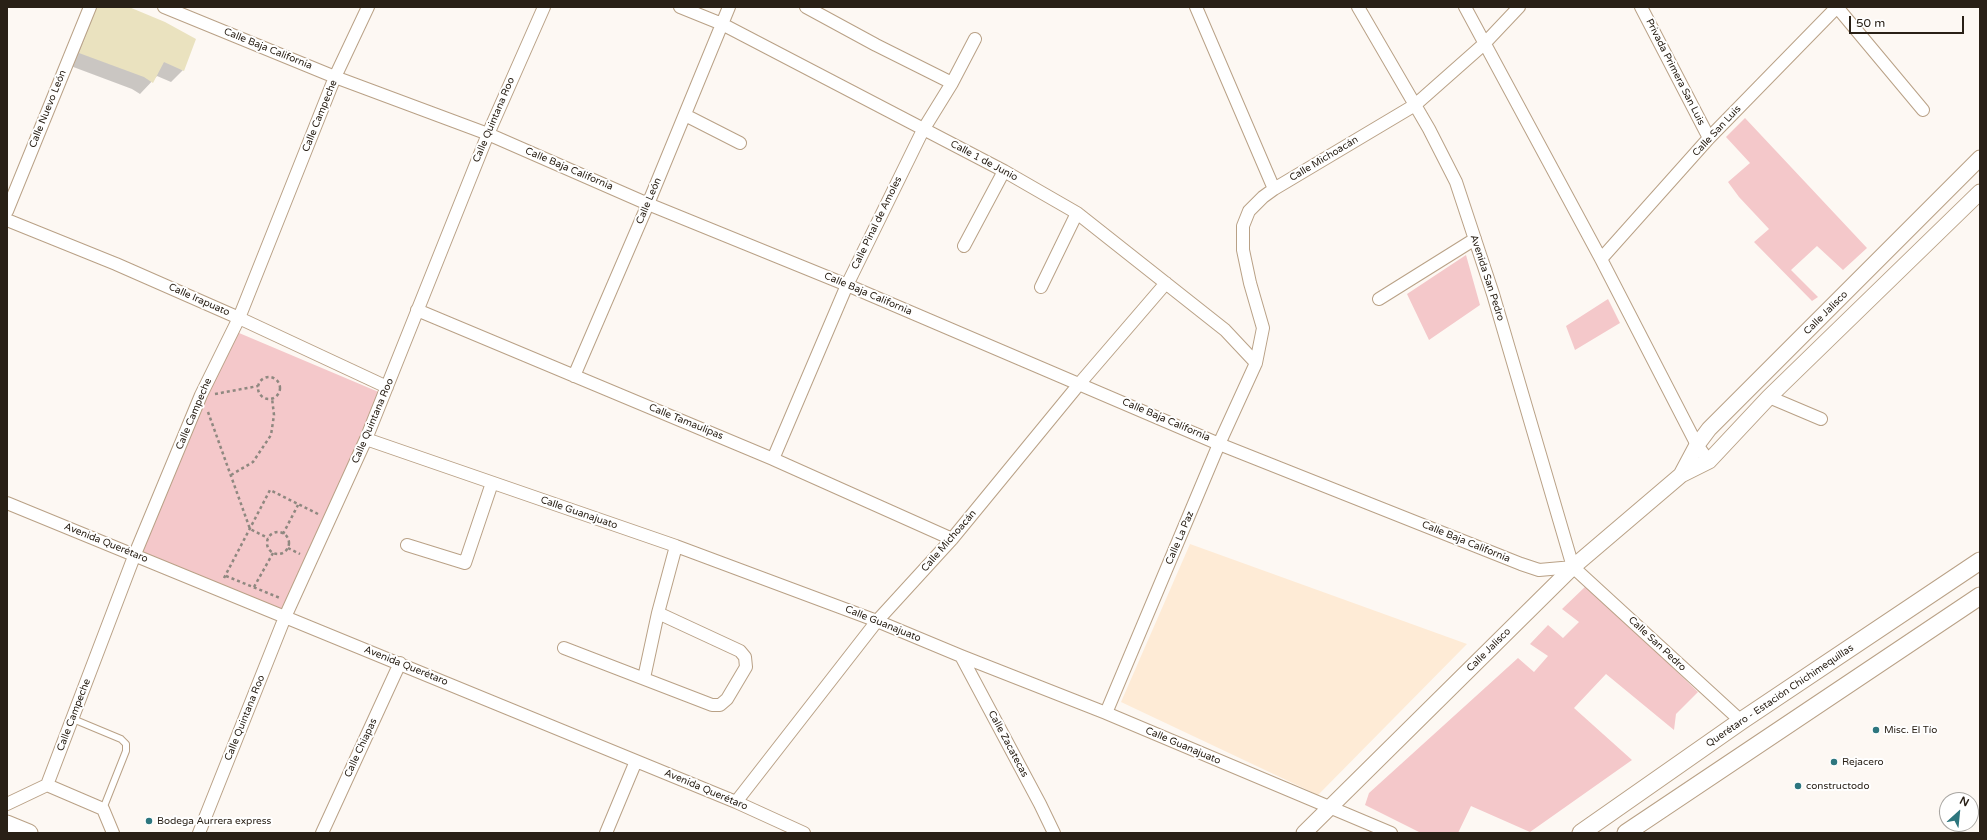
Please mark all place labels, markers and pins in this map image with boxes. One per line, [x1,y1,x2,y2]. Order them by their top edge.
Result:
place label: Misc. El Tío [1884,724,1937,736]
marker: Misc. El Tío [1871,725,1881,735]
place label: Rejacero [1842,756,1884,768]
marker: Rejacero [1829,757,1839,767]
place label: constructodo [1806,780,1870,792]
marker: constructodo [1793,781,1803,791]
place label: Bodega Aurrera express [157,815,271,827]
marker: Bodega Aurrera express [144,816,154,826]

